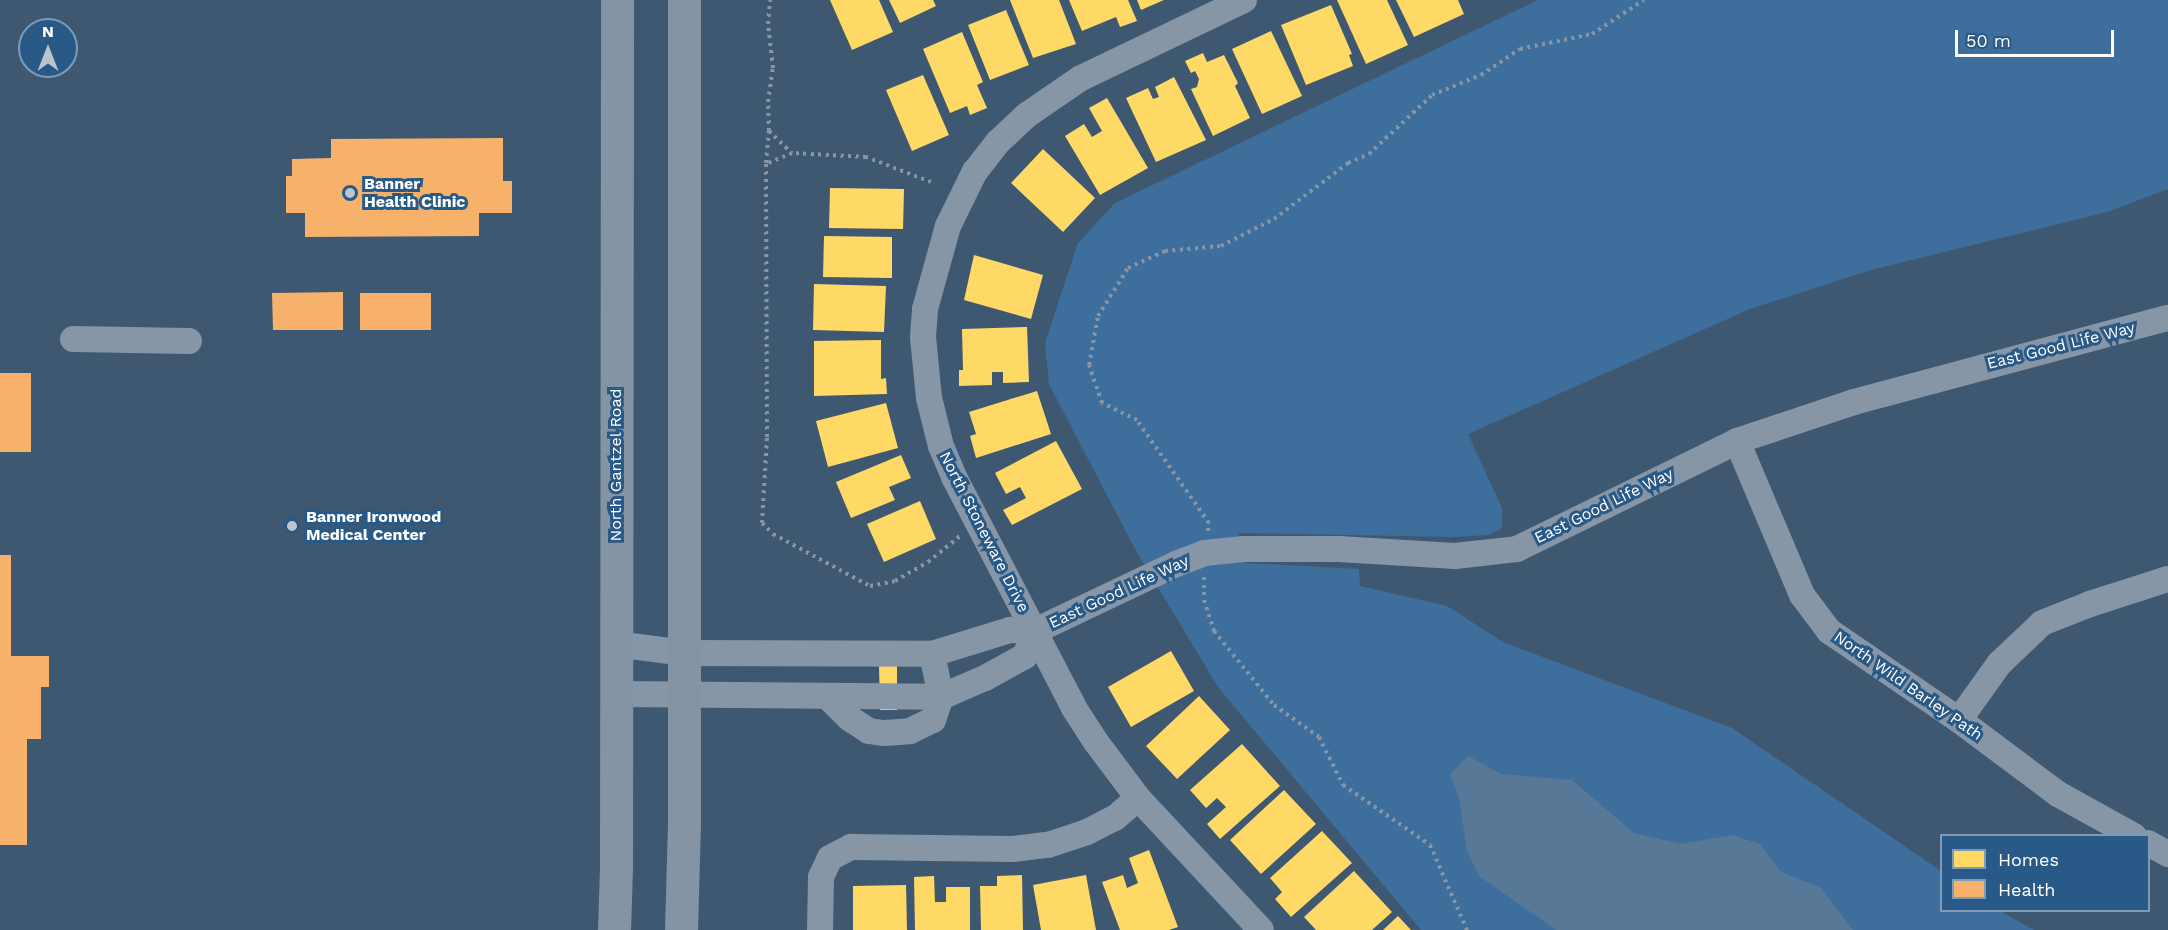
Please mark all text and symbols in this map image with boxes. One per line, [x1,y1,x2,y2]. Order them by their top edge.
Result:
north arrow [18,18,78,78]
scale bar [1958,18,2117,56]
text: N [42,22,54,41]
text: 50 m [1966,30,2011,51]
place label: Banner Health Clinic [364,174,465,212]
marker: Banner Health Clinic [341,184,359,202]
street label: East Good Life Way [1985,318,2137,374]
street label: North Gantzel Road [606,388,626,542]
street label: North Stoneware Drive [935,448,1033,616]
street label: East Good Life Way [1531,464,1677,548]
place label: Banner Ironwood Medical Center [306,507,441,545]
marker: Banner Ironwood Medical Center [283,517,301,535]
street label: East Good Life Way [1046,551,1192,633]
street label: North Wild Barley Path [1830,627,1986,745]
legend [1940,834,2150,912]
text: Homes [1998,849,2059,870]
text: Health [1998,879,2055,900]

